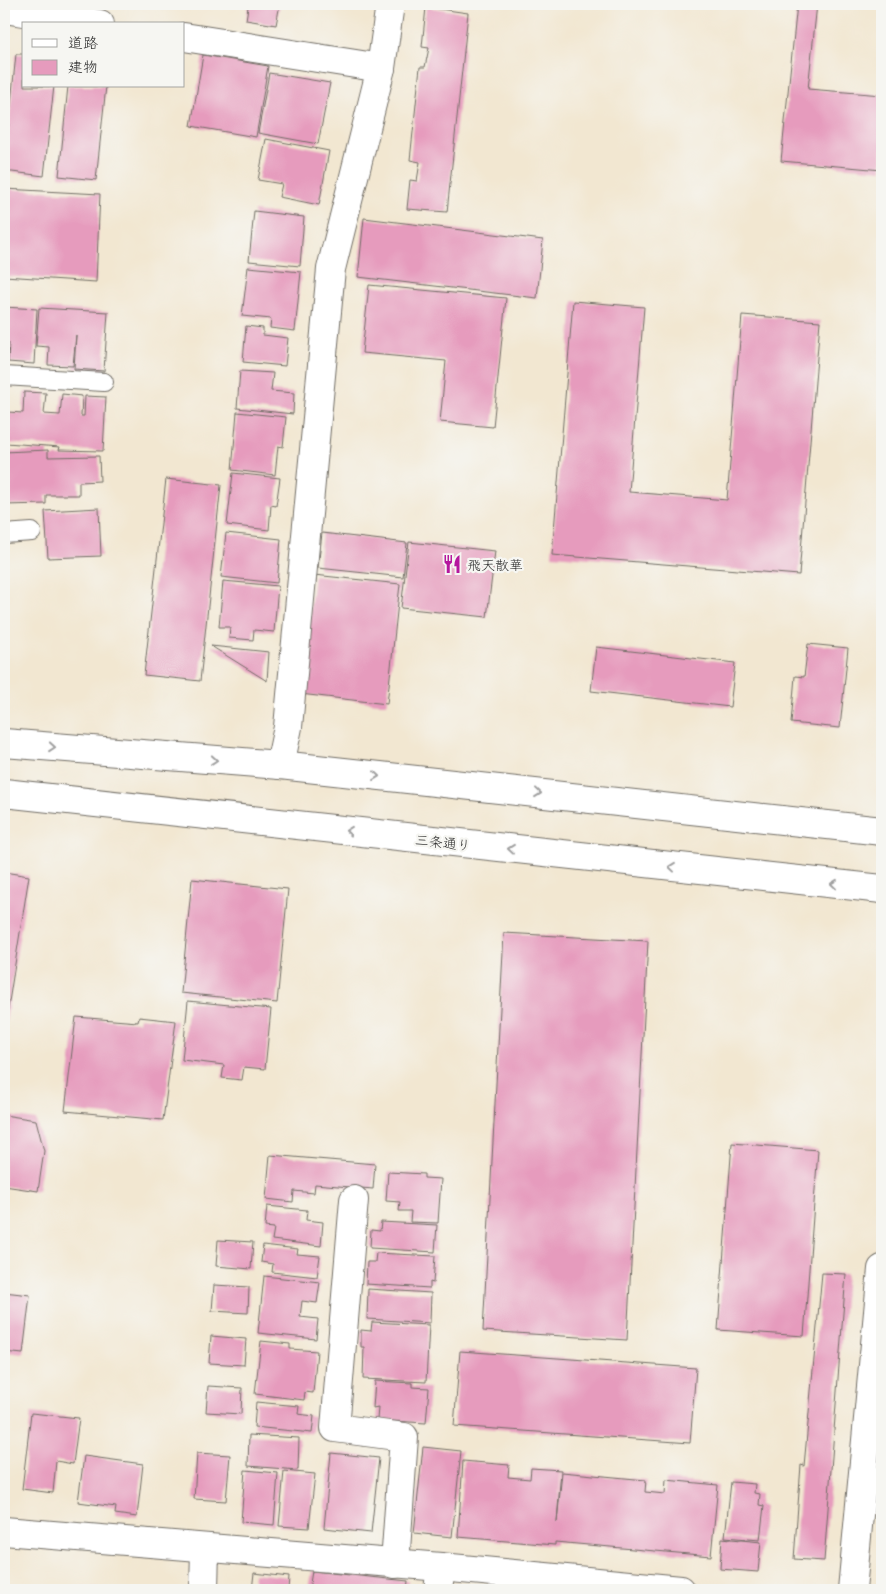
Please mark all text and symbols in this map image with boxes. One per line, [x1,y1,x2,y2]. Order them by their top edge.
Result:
legend [22,22,185,88]
text: 道路 [68,30,98,53]
text: 建物 [68,54,98,77]
restaurant icon: 飛天散華 [441,553,463,575]
place label: 飛天散華 [467,554,523,575]
one-way arrow [49,741,57,752]
one-way arrow [211,754,219,765]
one-way arrow [372,770,380,781]
one-way arrow [534,787,542,798]
one-way arrow [345,826,353,837]
street label: 三条通り [414,829,472,855]
one-way arrow [506,844,514,855]
one-way arrow [668,862,676,873]
one-way arrow [829,879,837,890]

